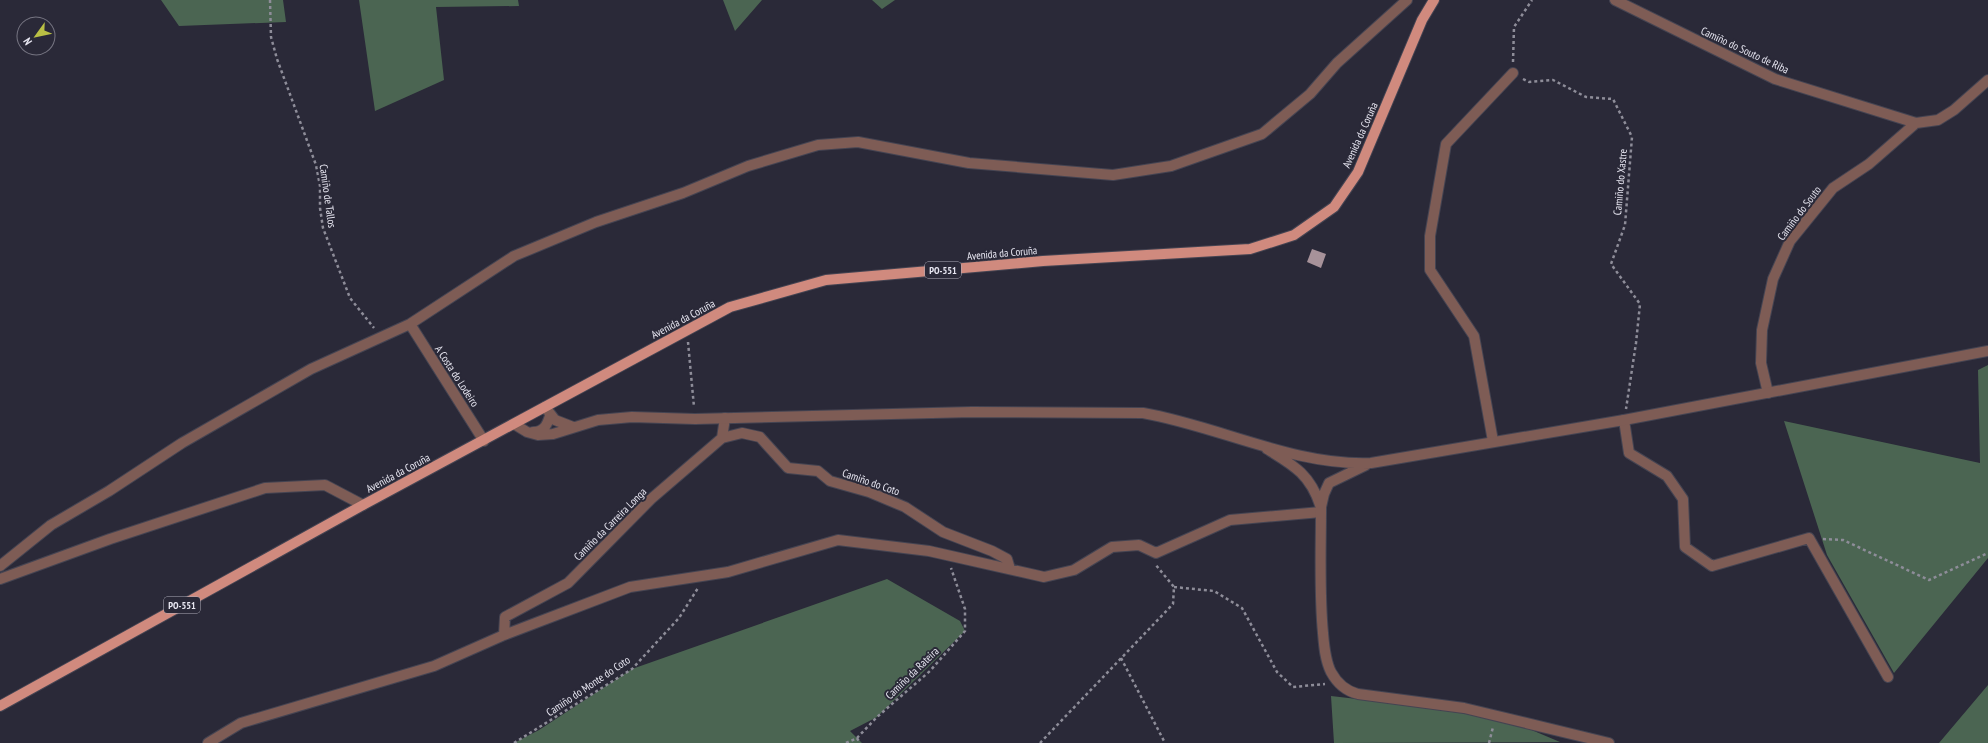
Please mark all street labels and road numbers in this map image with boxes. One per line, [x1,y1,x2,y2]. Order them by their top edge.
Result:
street label: Camiño do Souto de Riba [1699,24,1791,76]
street label: Avenida da Coruña [1339,100,1381,170]
street label: Camiño do Xastre [1610,148,1630,216]
street label: Camiño de Tallos [317,163,339,229]
street label: Camiño do Souto [1774,183,1824,243]
street label: Avenida da Coruña [966,243,1038,263]
road number: PO-551 [925,262,961,278]
street label: Avenida da Coruña [649,296,717,342]
street label: A Costa do Lodeiro [432,343,482,409]
street label: Avenida da Coruña [364,450,432,496]
street label: Camiño do Coto [840,466,902,498]
street label: Camiño da Carreira Longa [571,485,649,563]
road number: PO-551 [164,597,200,613]
street label: Camiño da Rateira [882,644,942,702]
street label: Camiño do Monte do Coto [543,653,633,719]

